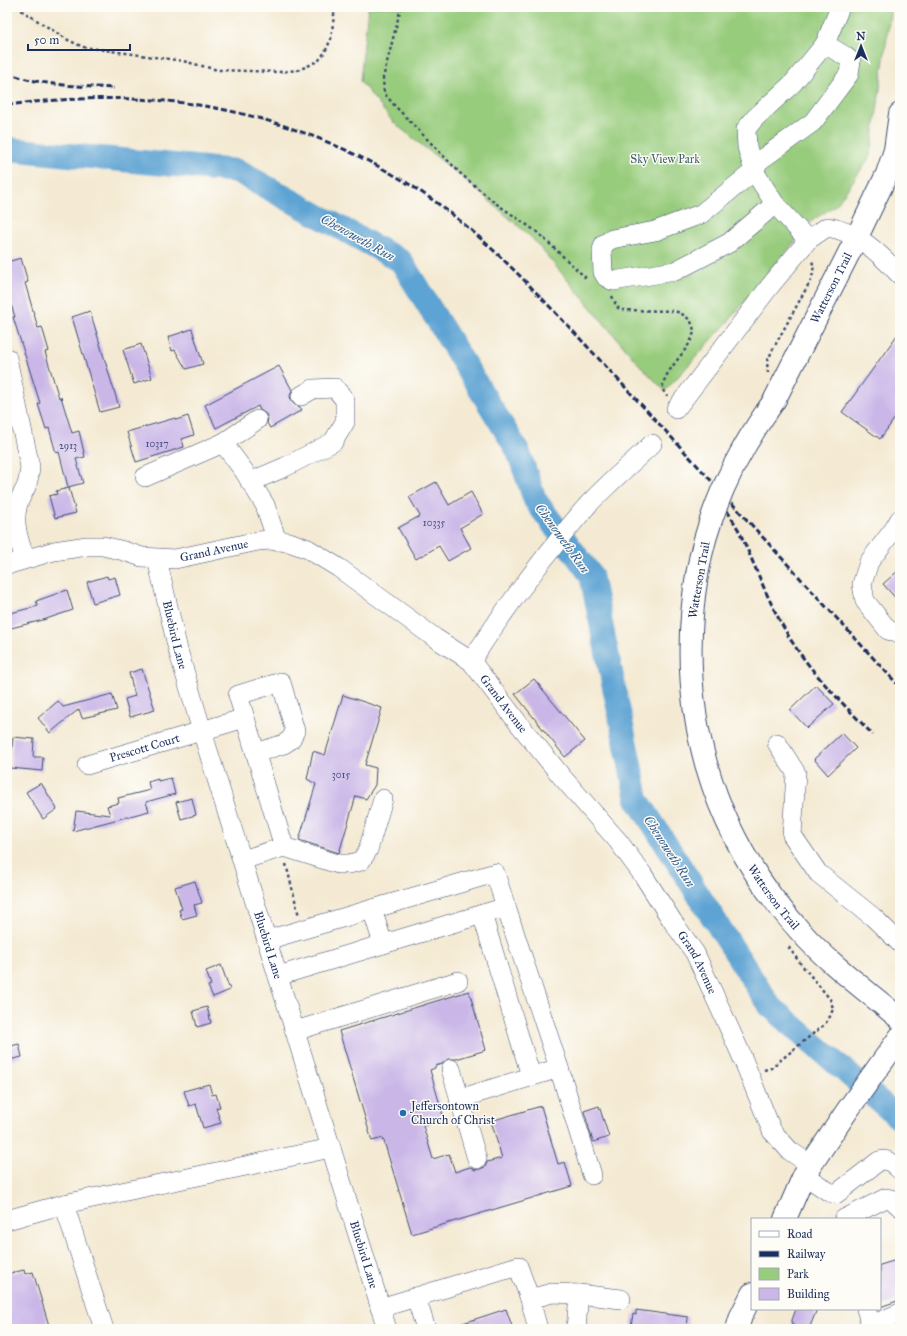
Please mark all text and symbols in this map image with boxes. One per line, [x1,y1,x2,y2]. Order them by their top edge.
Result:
scale bar [28,26,130,52]
north arrow [841,26,881,66]
text: N [856,30,866,43]
text: 50 m [34,33,59,47]
park label: Sky View Park [630,152,700,166]
water label: Chenoweth Run [318,211,397,265]
street label: Watterson Trail [807,249,855,326]
house number: 10317 [145,438,169,450]
house number: 2913 [59,440,77,452]
water label: Chenoweth Run [532,501,593,577]
house number: 10335 [423,517,446,529]
street label: Grand Avenue [179,536,250,565]
street label: Watterson Trail [685,540,713,619]
street label: Bluebird Lane [160,599,190,671]
street label: Grand Avenue [477,672,530,736]
street label: Prescott Court [108,731,182,765]
house number: 3015 [332,769,350,781]
water label: Chenoweth Run [640,813,698,890]
street label: Watterson Trail [745,862,803,933]
street label: Bluebird Lane [251,910,285,981]
street label: Grand Avenue [675,928,720,996]
place label: Jeffersontown Church of Christ [409,1099,496,1127]
marker: Jeffersontown Church of Christ [398,1108,408,1118]
legend [751,1218,881,1310]
street label: Bluebird Lane [347,1219,381,1290]
text: Road [787,1227,813,1241]
text: Railway [787,1247,826,1261]
text: Park [787,1267,809,1281]
text: Building [787,1287,830,1302]

